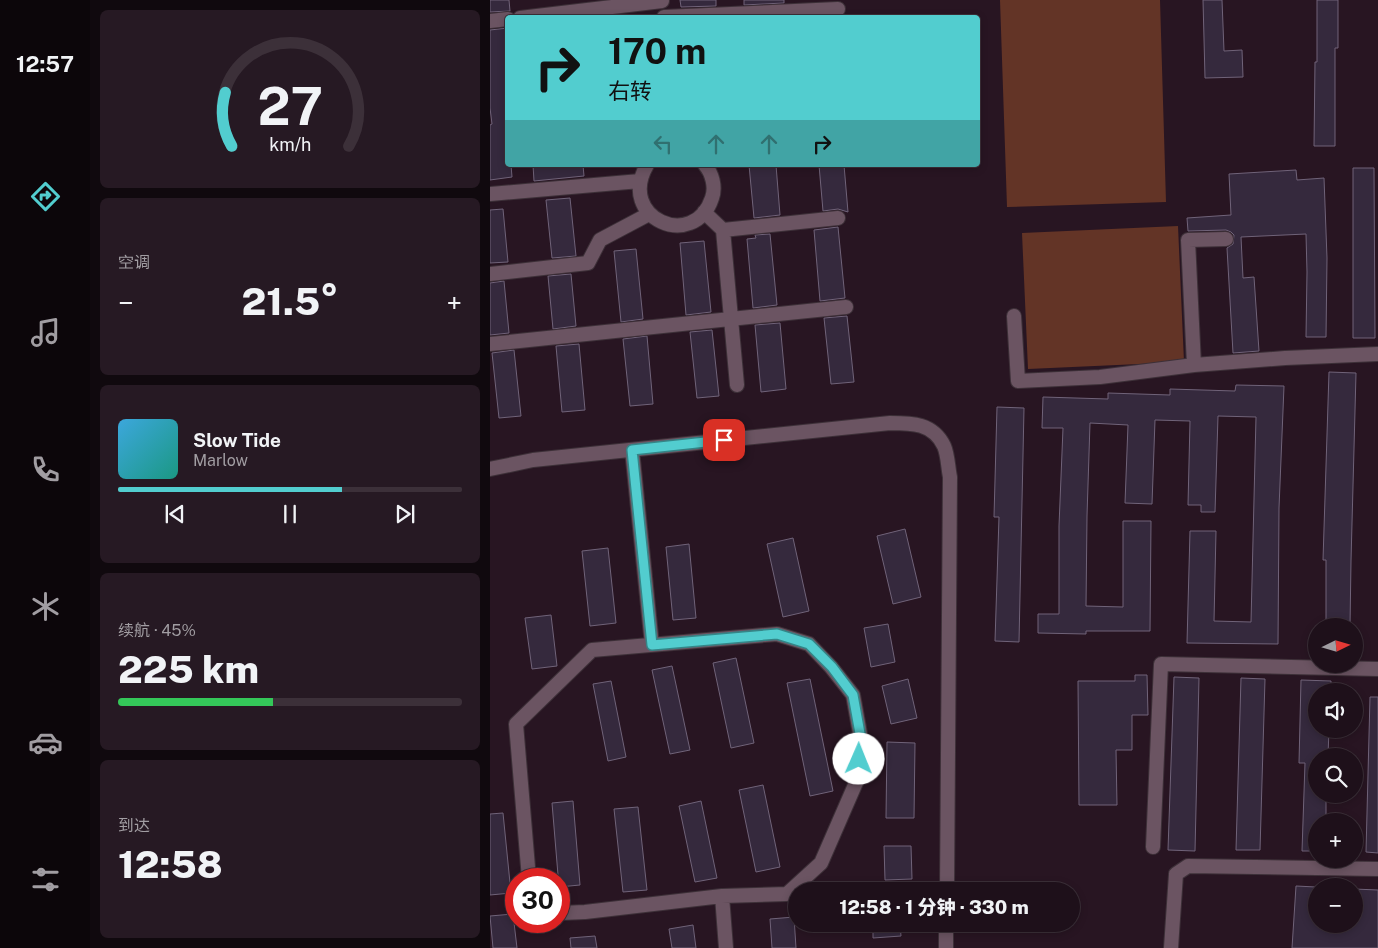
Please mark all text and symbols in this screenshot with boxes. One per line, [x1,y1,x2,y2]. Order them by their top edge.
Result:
text: 170 m [608,31,706,72]
icon: right [525,35,590,100]
text: 12:57 [16,51,74,77]
text: 27 [257,76,323,137]
text: 右转 [608,78,652,104]
icon: left [649,130,677,158]
icon: ahead [702,130,730,158]
icon: ahead [755,130,783,158]
icon: right [808,130,836,158]
text: km/h [269,134,311,155]
icon: directions [28,179,63,214]
text: 空调 [118,253,150,272]
text: 21.5° [242,279,338,324]
text: − [118,286,134,319]
text: + [446,286,462,319]
icon: music [28,315,63,350]
pin [703,419,745,461]
icon: arrive [710,426,738,454]
text: Slow Tide [193,429,281,451]
text: Marlow [193,451,248,470]
icon: phone [28,452,63,487]
icon: previous [161,500,189,528]
icon: pause [276,500,304,528]
icon: next [391,500,419,528]
icon: climate [28,589,63,624]
north arrow [1308,618,1362,672]
map controls [1308,618,1363,933]
text: 续航 · 45% [118,621,196,640]
text: 225 km [118,647,259,692]
button: sound [1308,683,1363,738]
icon: car [28,725,63,760]
position arrow [832,732,884,784]
button: search [1308,748,1363,803]
button: + [1308,813,1363,868]
text: 到达 [118,816,150,835]
text: 12:58 [118,842,223,887]
icon: filters [28,862,63,897]
speed limit sign: 30 [505,868,570,933]
button: − [1308,878,1363,933]
text: 12:58 · 1 分钟 · 330 m [839,896,1029,918]

